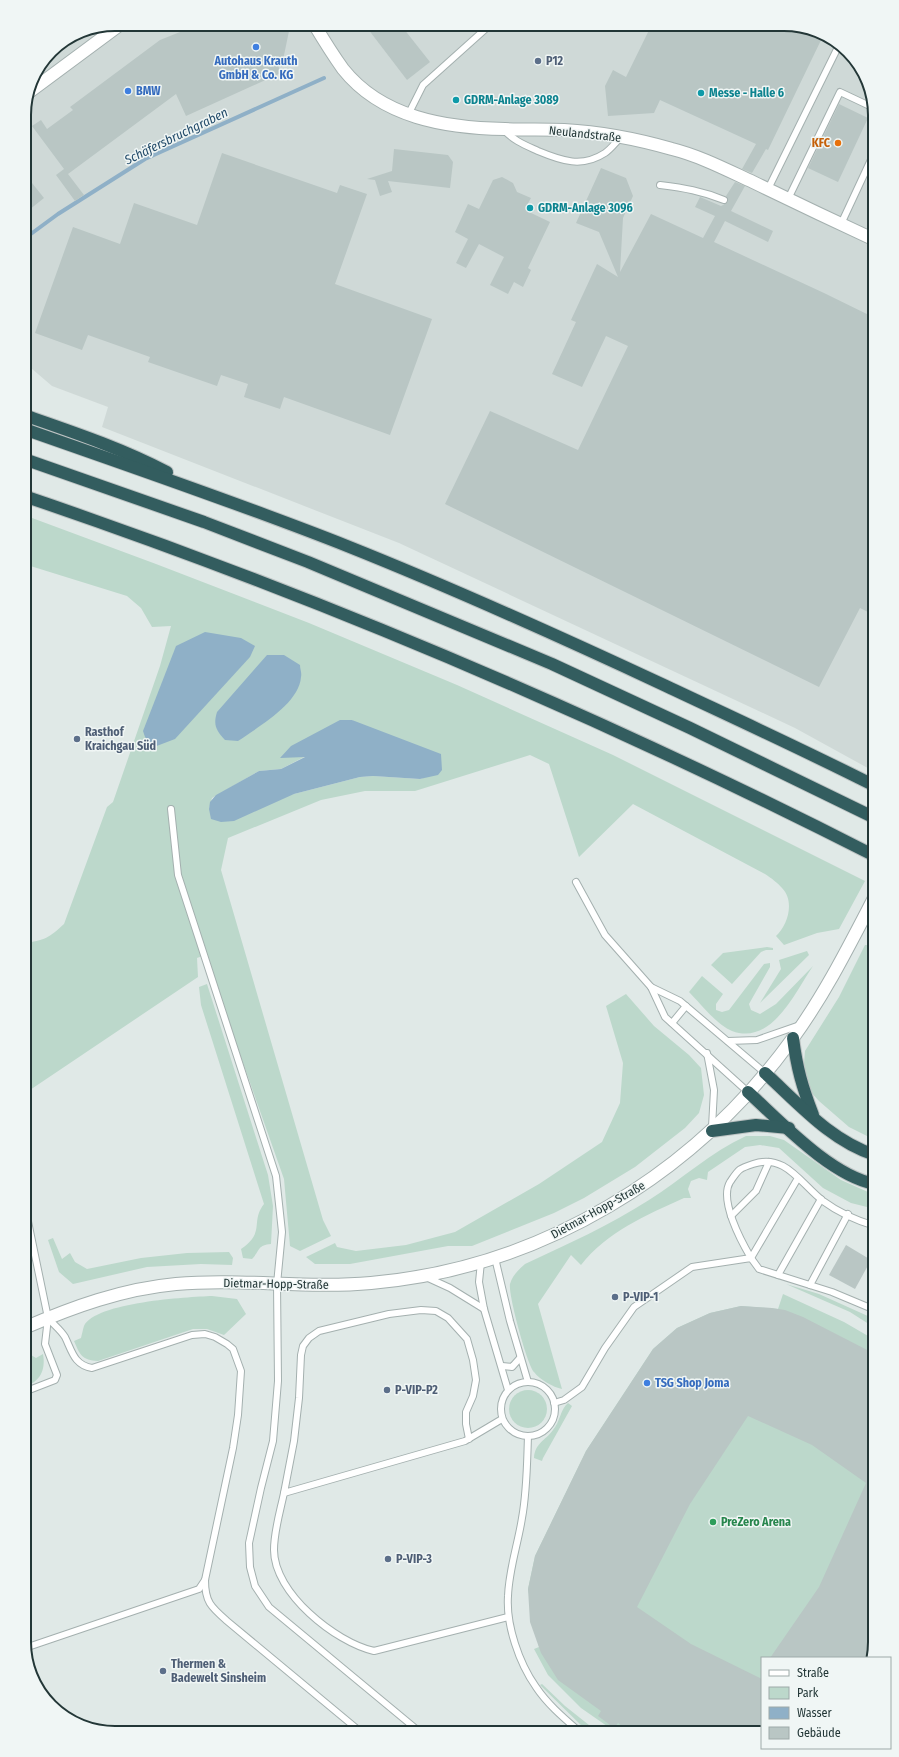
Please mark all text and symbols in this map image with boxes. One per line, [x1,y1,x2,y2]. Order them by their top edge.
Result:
marker: Autohaus Krauth GmbH & Co. KG [251,42,261,52]
place label: Autohaus Krauth GmbH & Co. KG [213,54,298,82]
place label: P12 [546,54,563,68]
marker: P12 [533,56,543,66]
place label: BMW [136,84,161,98]
marker: BMW [123,86,133,96]
place label: Messe - Halle 6 [709,86,784,100]
marker: Messe - Halle 6 [696,88,706,98]
place label: GDRM-Anlage 3089 [464,93,559,107]
marker: GDRM-Anlage 3089 [451,95,461,105]
water label: Schäfersbruchgraben [121,104,230,168]
street label: Neulandstraße [548,123,622,145]
place label: KFC [812,136,831,150]
marker: KFC [833,138,843,148]
place label: GDRM-Anlage 3096 [538,201,633,215]
marker: GDRM-Anlage 3096 [525,203,535,213]
place label: Rasthof Kraichgau Süd [85,725,156,753]
marker: Rasthof Kraichgau Süd [72,734,82,744]
street label: Dietmar-Hopp-Straße [549,1178,648,1242]
street label: Dietmar-Hopp-Straße [223,1276,329,1292]
place label: P-VIP-1 [623,1290,658,1304]
marker: P-VIP-1 [610,1292,620,1302]
place label: TSG Shop Joma [655,1376,729,1390]
marker: TSG Shop Joma [642,1378,652,1388]
place label: P-VIP-P2 [395,1383,438,1397]
marker: P-VIP-P2 [382,1385,392,1395]
place label: PreZero Arena [721,1515,791,1529]
marker: PreZero Arena [708,1517,718,1527]
place label: P-VIP-3 [396,1552,432,1566]
marker: P-VIP-3 [383,1554,393,1564]
place label: Thermen & Badewelt Sinsheim [171,1657,266,1685]
legend [761,1657,891,1749]
marker: Thermen & Badewelt Sinsheim [158,1666,168,1676]
text: Straße [797,1666,829,1680]
text: Park [797,1686,819,1700]
text: Wasser [797,1706,832,1720]
text: Gebäude [797,1726,841,1740]

